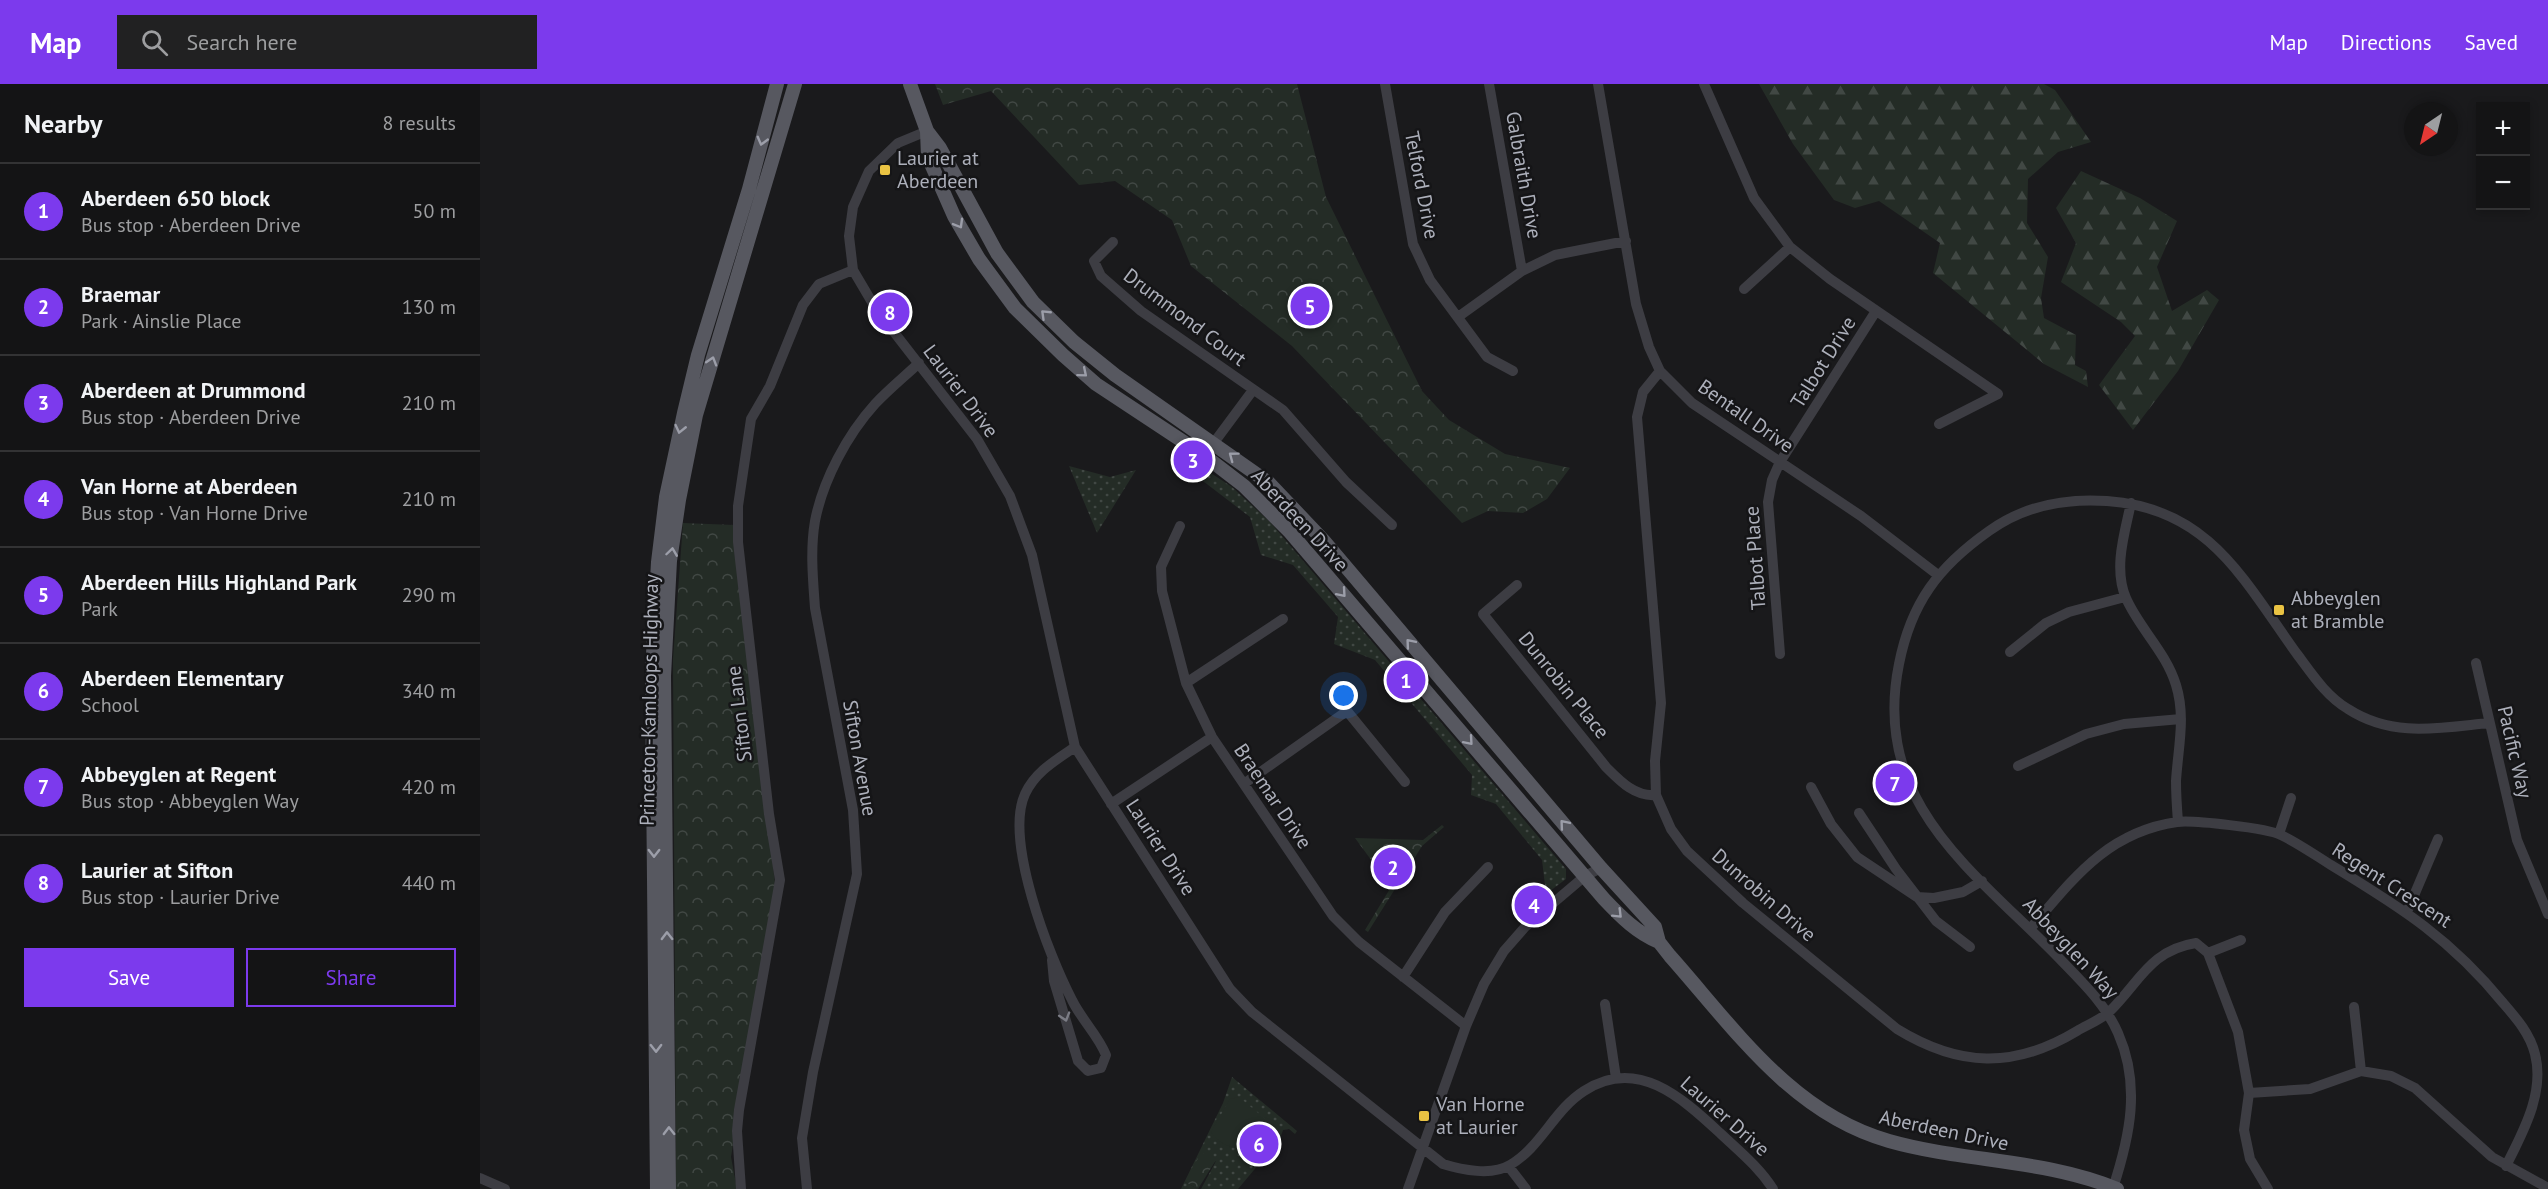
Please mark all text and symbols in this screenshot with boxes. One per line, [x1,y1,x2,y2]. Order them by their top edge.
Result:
search box [117,15,537,69]
text: Map [30,24,81,61]
icon: search [138,26,171,59]
text: Search here [186,28,297,56]
text: Map [2269,29,2308,56]
text: Directions [2341,29,2432,56]
text: Saved [2465,29,2518,56]
north arrow [2404,102,2458,156]
map controls [2476,102,2530,210]
button: + [2476,102,2530,156]
text: Nearby [24,107,102,140]
street label: Galbraith Drive [1500,109,1548,241]
text: 8 results [383,110,456,136]
street label: Telford Drive [1399,129,1445,241]
one-way arrow [757,135,770,145]
place label: Laurier at Aberdeen [897,145,979,194]
button: − [2476,156,2530,210]
marker: Laurier at Aberdeen [878,163,892,177]
text: Aberdeen 650 block [81,184,270,212]
text: 1 [38,198,49,224]
text: 50 m [413,198,456,224]
text: Bus stop · Aberdeen Drive [81,212,301,238]
one-way arrow [952,218,963,228]
street label: Drummond Court [1118,262,1252,372]
text: Braemar [81,280,160,308]
pin: 5 [1290,284,1330,328]
pin: 8 [870,290,910,334]
text: 2 [38,294,49,320]
text: 130 m [402,294,456,320]
text: Park · Ainslie Place [81,308,241,334]
one-way arrow [1042,310,1052,321]
street label: Talbot Drive [1785,311,1861,413]
street label: Laurier Drive [918,339,1004,443]
one-way arrow [705,356,717,367]
one-way arrow [1076,365,1087,376]
street label: Bentall Drive [1693,373,1799,459]
text: Aberdeen at Drummond [81,376,306,404]
text: 3 [38,390,49,416]
text: 210 m [402,390,456,416]
text: Bus stop · Aberdeen Drive [81,404,301,430]
one-way arrow [674,424,687,434]
pin: 3 [1174,438,1212,482]
one-way arrow [1229,453,1240,464]
street label: Aberdeen Drive [1246,463,1354,577]
text: Van Horne at Aberdeen [81,472,297,500]
text: 4 [38,486,49,512]
text: 210 m [402,486,456,512]
text: Bus stop · Van Horne Drive [81,500,308,526]
street label: Talbot Place [1738,505,1772,611]
one-way arrow [665,547,677,556]
text: Aberdeen Hills Highland Park [81,568,357,596]
street label: Princeton-Kamloops Highway [634,573,664,826]
text: 5 [38,582,49,608]
text: 290 m [402,582,456,608]
place label: Abbeyglen at Bramble [2291,585,2384,634]
one-way arrow [1335,586,1346,597]
text: Park [81,596,118,622]
marker: Abbeyglen at Bramble [2272,603,2286,617]
street label: Dunrobin Place [1513,626,1615,744]
one-way arrow [1407,639,1418,650]
pin: 1 [1386,658,1426,702]
text: Aberdeen Elementary [81,664,284,692]
street label: Sifton Lane [720,664,758,764]
text: 6 [38,678,49,704]
text: 340 m [402,678,456,704]
your location [1329,681,1358,710]
text: School [81,692,139,718]
street label: Sifton Avenue [837,698,883,818]
street label: Pacific Way [2492,703,2538,801]
one-way arrow [1462,734,1473,745]
street label: Braemar Drive [1228,738,1318,854]
text: Abbeyglen at Regent [81,760,276,788]
pin: 7 [1876,760,1914,806]
text: 7 [38,774,49,800]
text: 420 m [402,774,456,800]
text: Bus stop · Abbeyglen Way [81,788,299,814]
street label: Laurier Drive [1120,794,1202,900]
one-way arrow [1560,820,1571,831]
street label: Regent Crescent [2327,837,2457,934]
street label: Dunrobin Drive [1707,843,1821,947]
pin: 2 [1374,844,1412,890]
one-way arrow [648,848,660,857]
text: Laurier at Sifton [81,856,233,884]
text: 8 [38,870,49,896]
text: 440 m [402,870,456,896]
pin: 4 [1514,882,1554,928]
text: Bus stop · Laurier Drive [81,884,280,910]
street label: Abbeyglen Way [2017,892,2125,1005]
one-way arrow [1611,906,1622,917]
one-way arrow [661,931,673,940]
button: Save [24,948,234,1007]
button: Share [246,948,456,1007]
one-way arrow [1057,1011,1070,1022]
one-way arrow [649,1043,662,1052]
street label: Laurier Drive [1675,1070,1775,1162]
place label: Van Horne at Laurier [1435,1091,1525,1140]
street label: Aberdeen Drive [1877,1104,2011,1156]
marker: Van Horne at Laurier [1417,1109,1431,1123]
pin: 6 [1240,1122,1278,1166]
one-way arrow [663,1126,675,1135]

